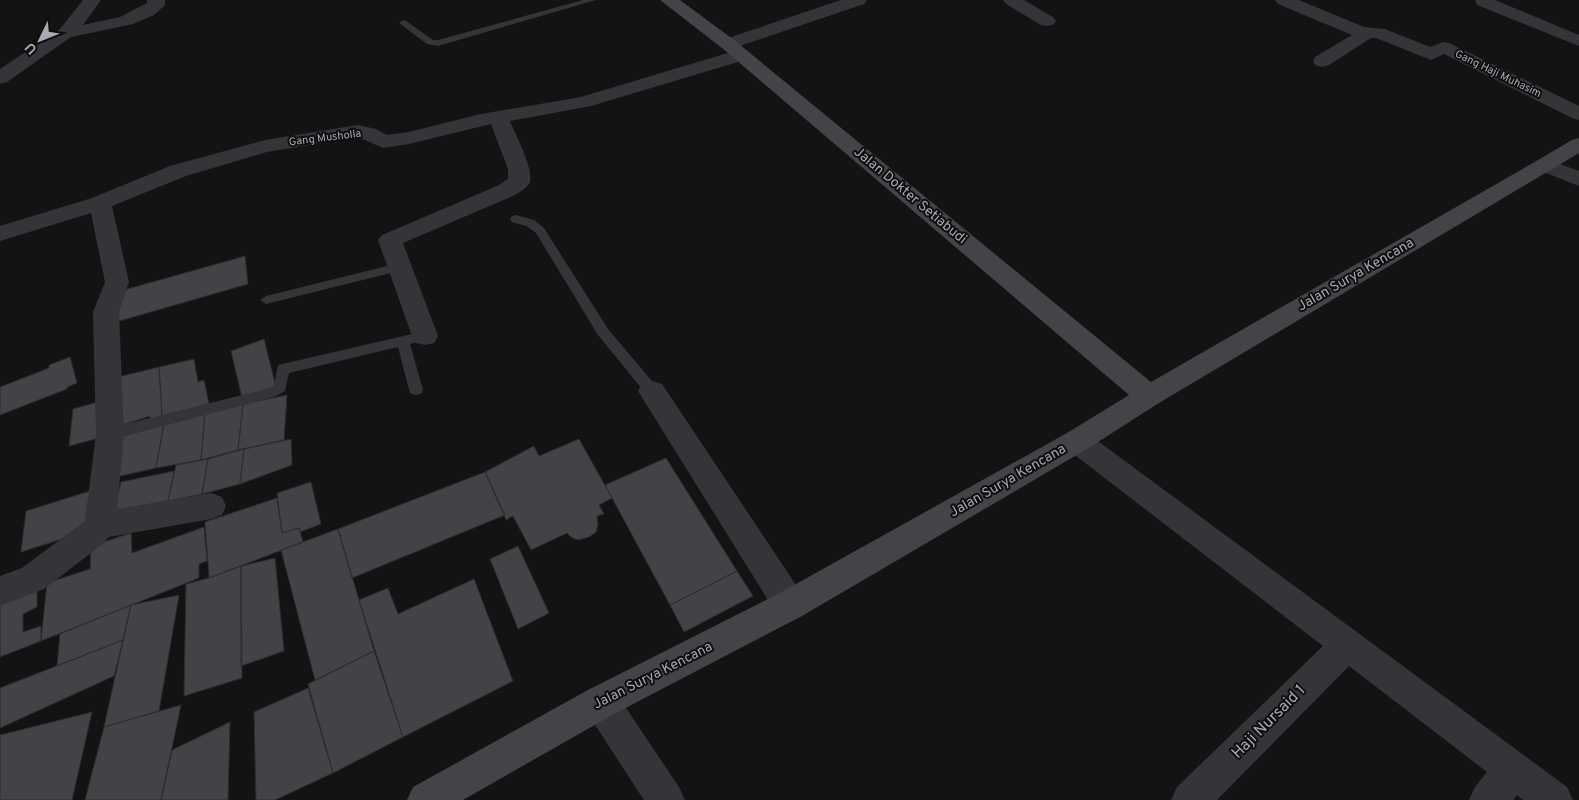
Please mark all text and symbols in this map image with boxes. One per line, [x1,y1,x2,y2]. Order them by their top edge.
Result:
north arrow [15,15,65,65]
text: U [22,38,41,57]
street label: Gang Haji Muhasim [1452,47,1544,101]
street label: Gang Musholla [288,127,362,149]
street label: Jalan Dokter Setiabudi [850,144,970,248]
street label: Jalan Surya Kencana [1295,235,1417,315]
street label: Jalan Surya Kencana [947,441,1069,521]
street label: Jalan Surya Kencana [591,639,715,713]
street label: Haji Nursaid 1 [1228,681,1310,763]

